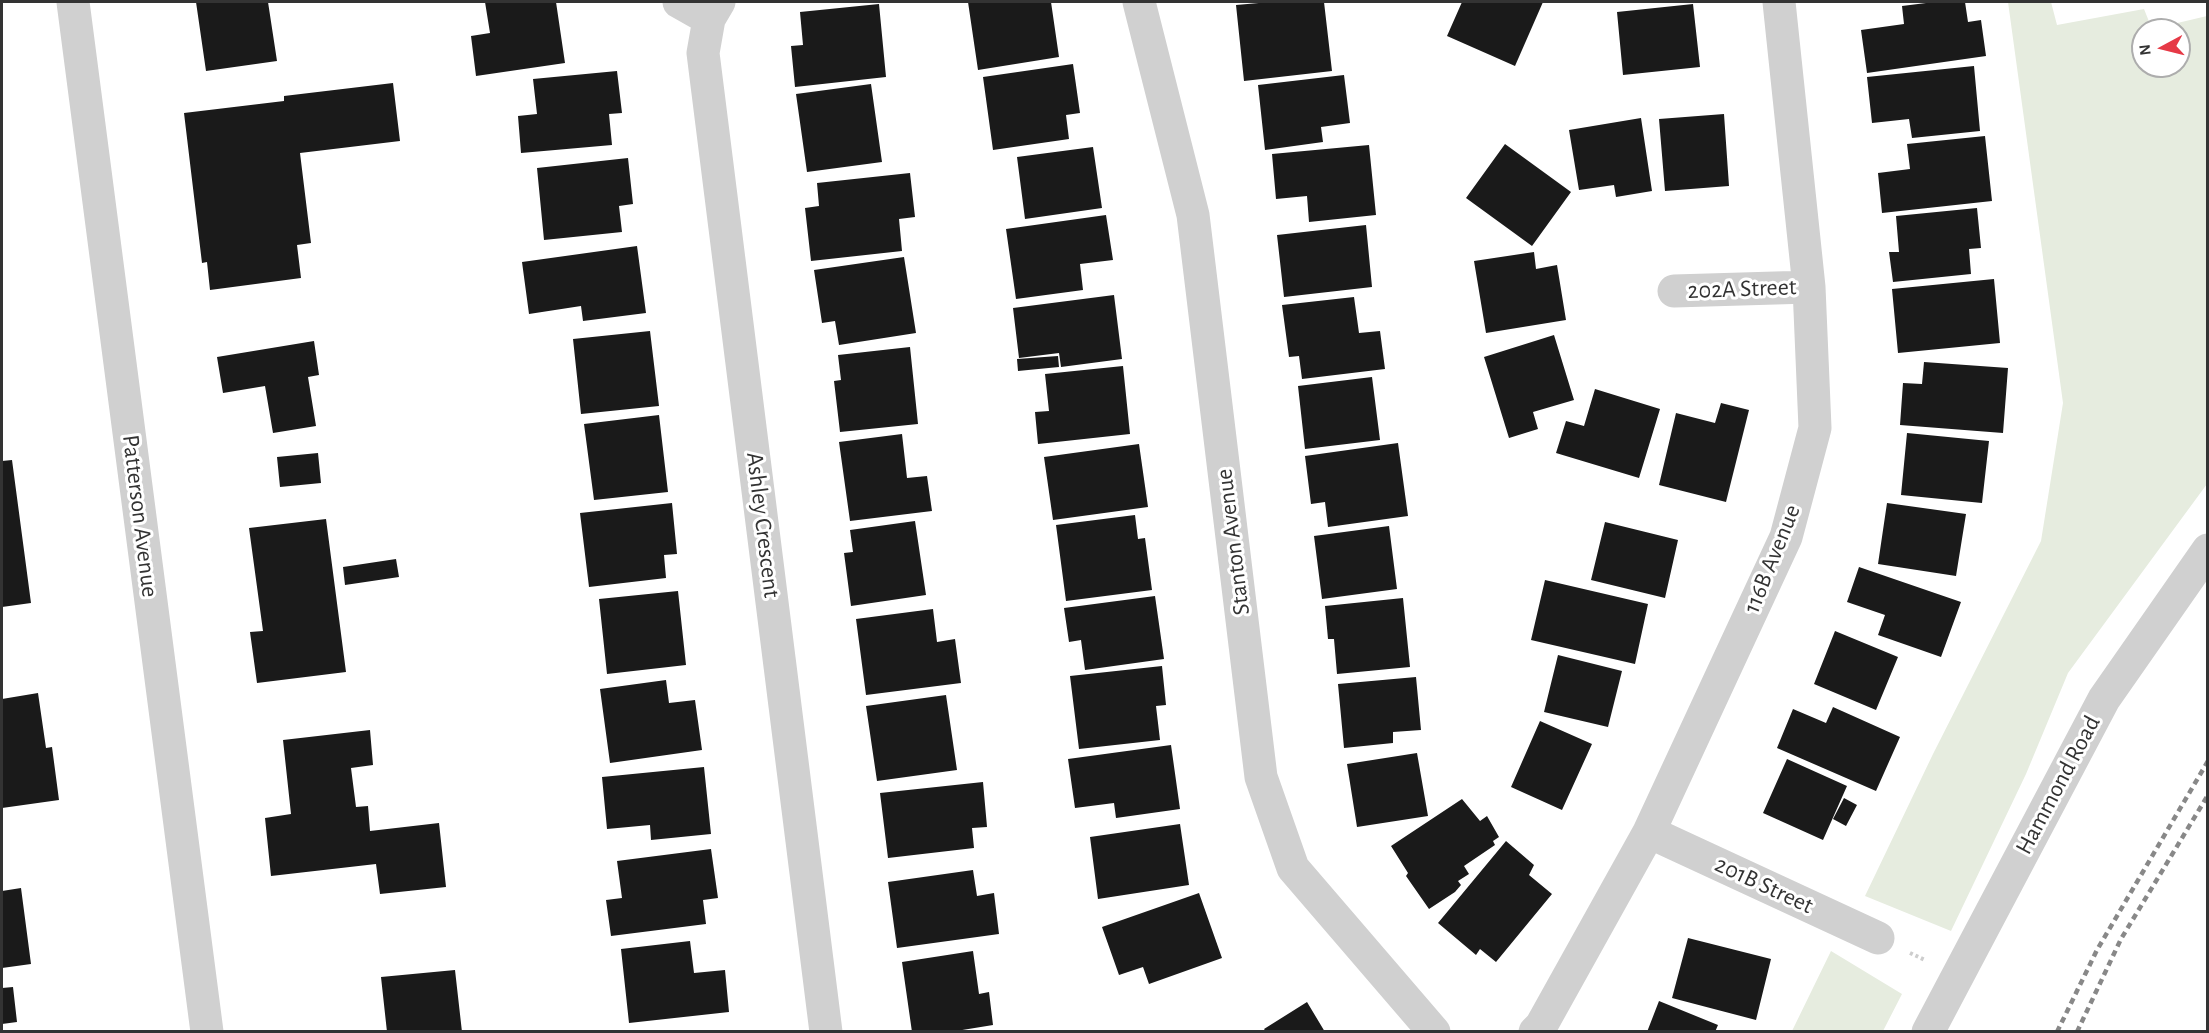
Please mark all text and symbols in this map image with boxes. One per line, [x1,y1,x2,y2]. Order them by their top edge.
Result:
north arrow [2131,18,2191,78]
text: N [2137,43,2154,56]
street label: 202A Street [1687,273,1797,305]
street label: Patterson Avenue [116,433,164,599]
street label: Ashley Crescent [740,451,786,599]
street label: Stanton Avenue [1210,467,1256,617]
street label: 116B Avenue [1737,500,1807,618]
street label: Hammond Road [2009,711,2107,859]
street label: 201B Street [1710,850,1818,920]

